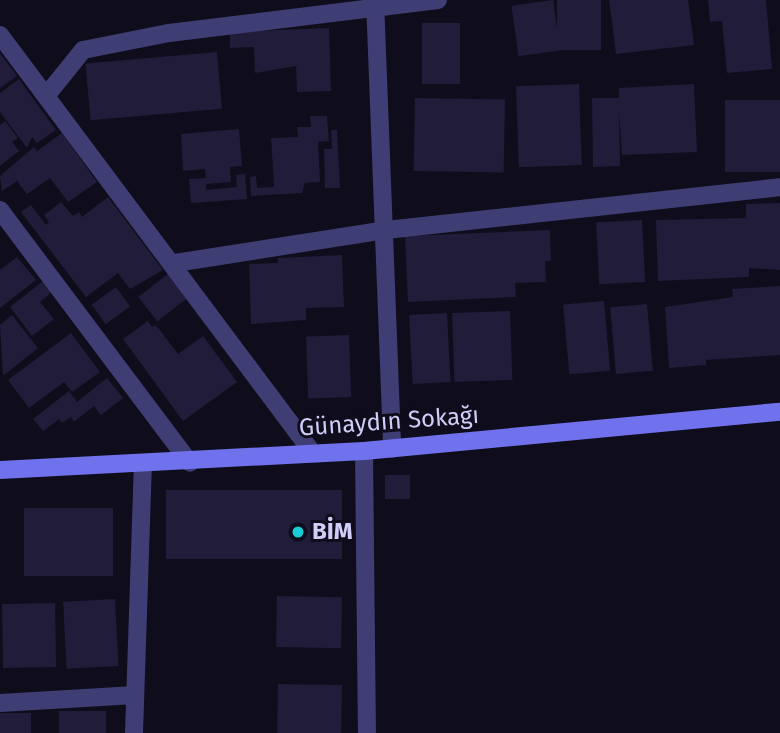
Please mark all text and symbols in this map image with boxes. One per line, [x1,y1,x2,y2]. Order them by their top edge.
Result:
street label: Günaydın Sokağı [298,401,480,443]
place label: BİM [312,518,353,546]
marker: BİM [290,524,306,540]

